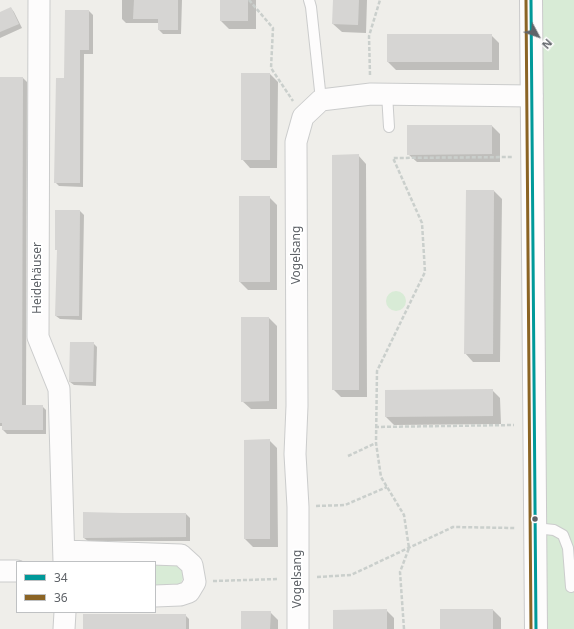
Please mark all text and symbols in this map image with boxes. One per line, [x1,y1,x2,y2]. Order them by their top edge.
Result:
north arrow [518,16,558,56]
text: N [539,36,556,52]
street label: Vogelsang [290,226,304,284]
street label: Heidehäuser [31,242,45,314]
unlabelled marker [530,514,540,524]
street label: Vogelsang [291,550,305,608]
legend [16,561,156,613]
text: 34 [54,569,68,586]
text: 36 [54,589,68,606]

